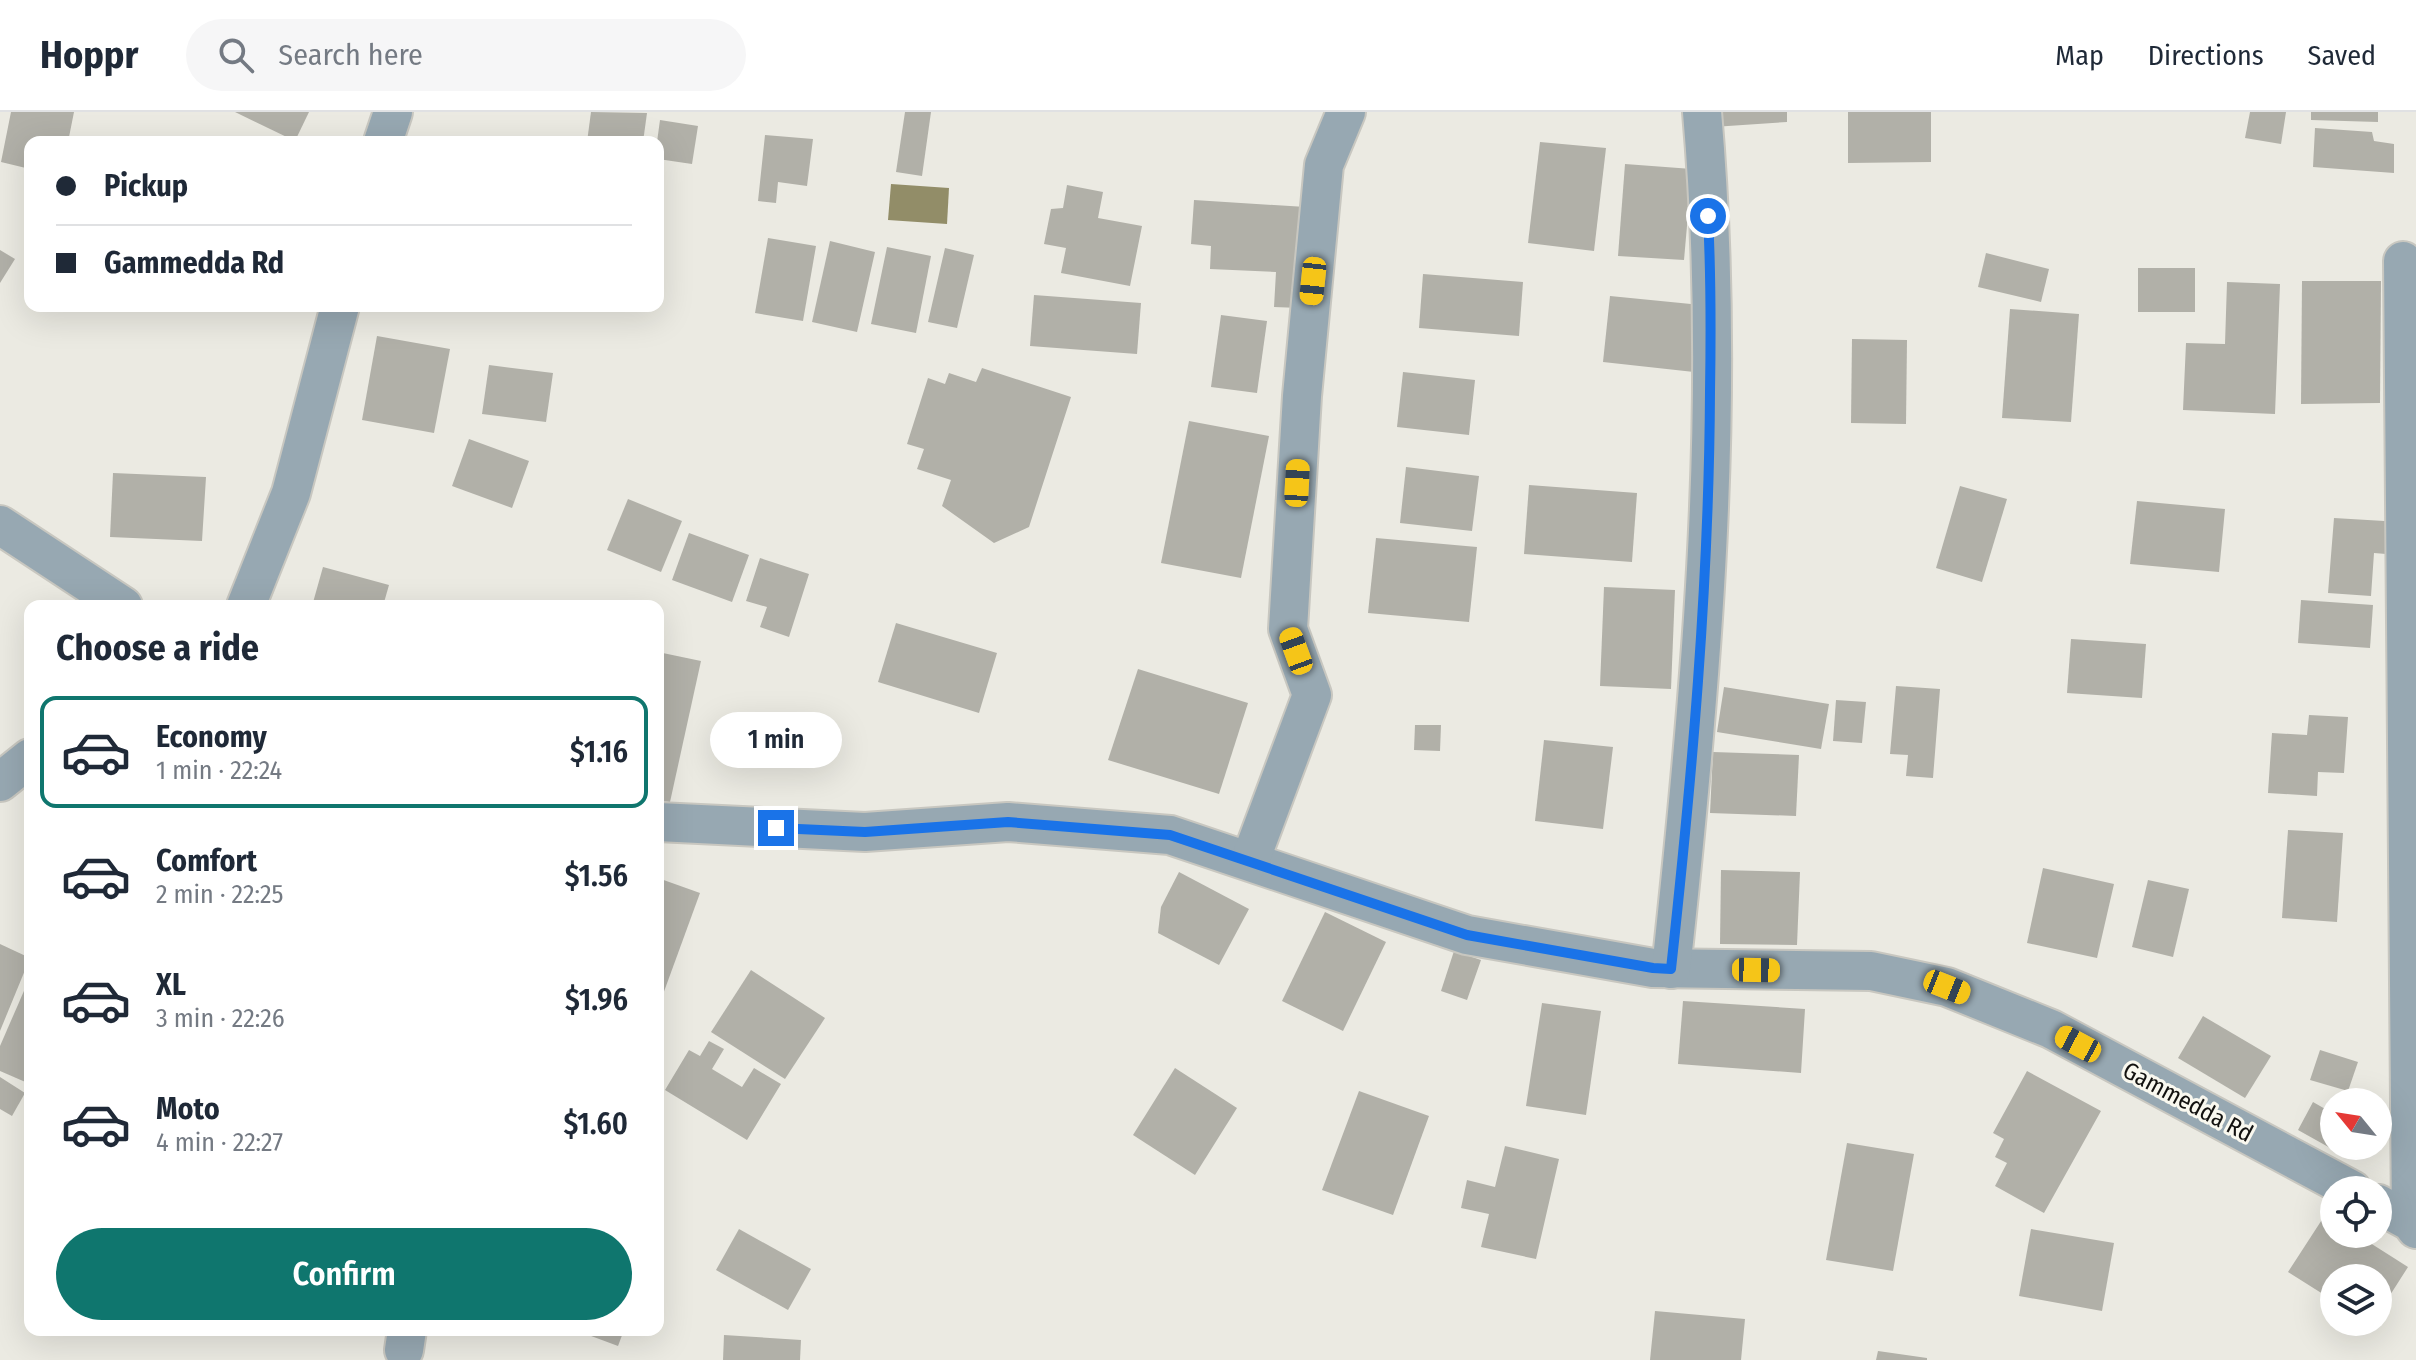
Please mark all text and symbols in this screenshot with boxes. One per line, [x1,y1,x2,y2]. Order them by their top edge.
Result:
search box [186,19,746,91]
text: Hoppr [40,32,138,78]
icon: search [214,33,258,77]
text: Search here [278,37,423,73]
text: Map [2055,39,2104,72]
text: Directions [2148,39,2264,72]
text: Saved [2308,39,2376,72]
text: Pickup [104,168,188,204]
route start [1690,198,1726,234]
text: Gammedda Rd [104,245,284,281]
car [1299,256,1327,306]
car [1284,458,1310,508]
car [1277,624,1315,678]
text: Choose a ride [56,626,259,670]
callout: 1 min [710,712,842,768]
icon: car [60,716,132,788]
text: Economy [156,719,267,755]
text: 1 min [748,724,804,755]
text: $1.16 [570,734,628,770]
text: 1 min · 22:24 [156,755,282,786]
route end [758,810,794,846]
icon: car [60,840,132,912]
text: Comfort [156,843,257,879]
text: $1.56 [565,858,628,894]
text: 2 min · 22:25 [156,879,283,910]
car [1732,958,1780,982]
icon: car [60,964,132,1036]
text: XL [156,967,186,1003]
car [1920,967,1974,1007]
text: $1.96 [565,982,628,1018]
text: 3 min · 22:26 [156,1003,285,1034]
car [2051,1022,2105,1066]
street label: Gammedda Rd [2118,1056,2258,1148]
icon: car [60,1088,132,1160]
north arrow [2320,1088,2392,1160]
map controls [2320,1088,2392,1336]
text: Moto [156,1091,220,1127]
text: $1.60 [564,1106,628,1142]
text: 4 min · 22:27 [156,1127,283,1158]
button: locate [2320,1176,2392,1248]
button: Confirm [56,1228,632,1320]
button: layers [2320,1264,2392,1336]

